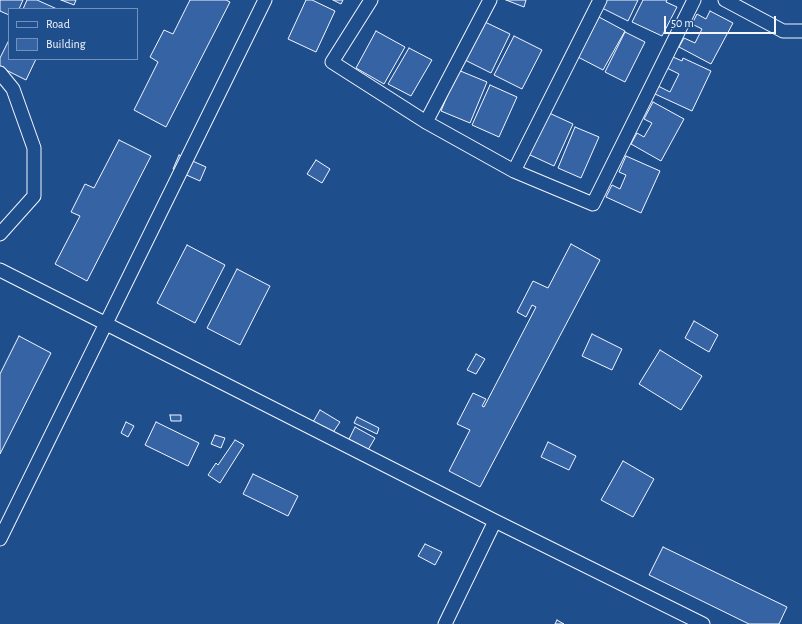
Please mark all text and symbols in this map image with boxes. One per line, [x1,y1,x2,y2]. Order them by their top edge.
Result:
legend [8,8,138,60]
scale bar [666,8,778,34]
text: 50 m [671,17,694,29]
text: Road [46,18,70,30]
text: Building [46,38,86,50]

